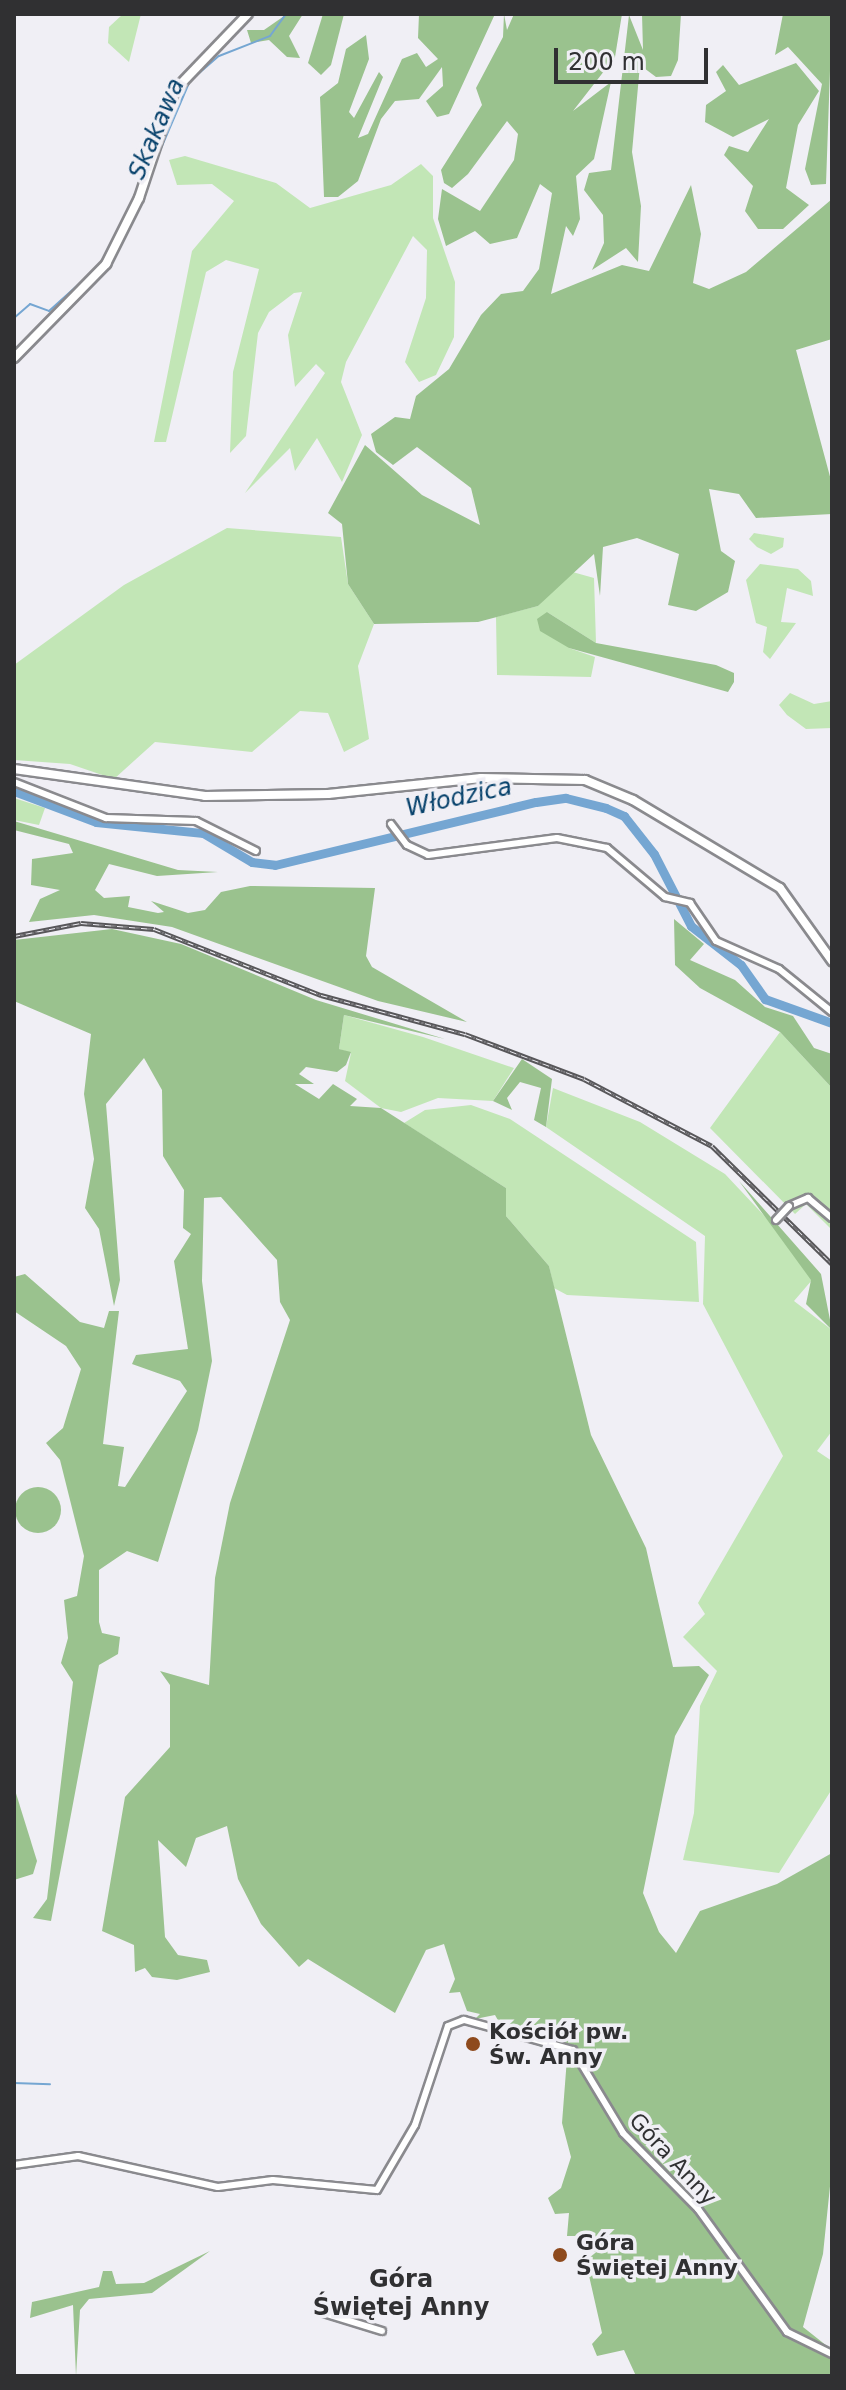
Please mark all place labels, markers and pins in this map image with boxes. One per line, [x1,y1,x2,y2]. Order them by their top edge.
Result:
place label: Kościół pw. Św. Anny [489,2018,628,2070]
marker: Kościół pw. Św. Anny [464,2035,482,2053]
place label: Góra Świętej Anny [576,2229,738,2280]
marker: Góra Świętej Anny [551,2246,569,2264]

